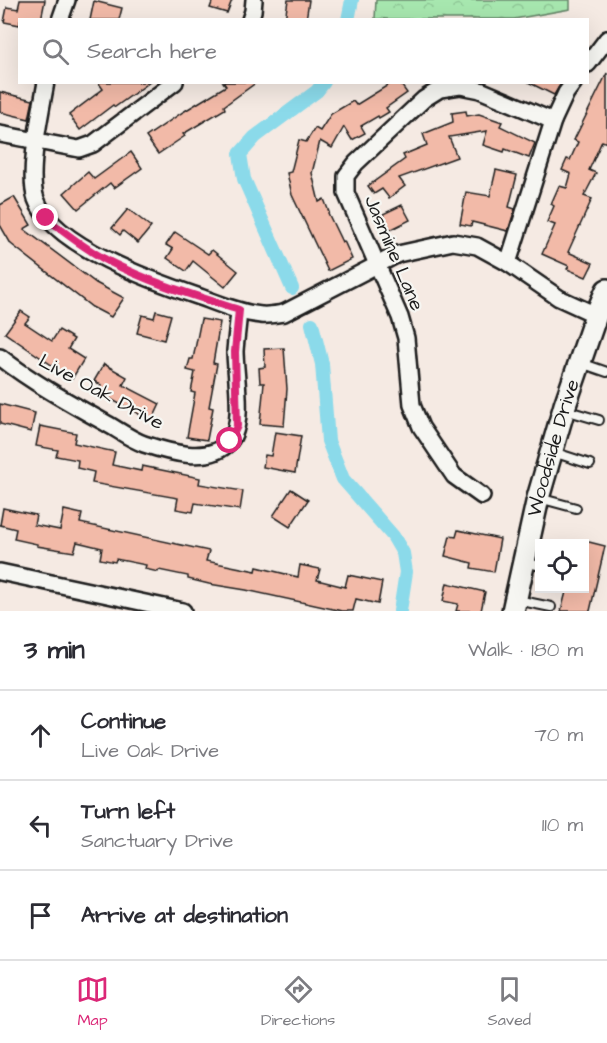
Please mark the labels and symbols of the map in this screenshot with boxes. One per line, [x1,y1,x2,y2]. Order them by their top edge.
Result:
street label: Jasmine Lane [357,191,431,315]
route end [32,204,58,230]
street label: Live Oak Drive [33,347,169,437]
street label: Woodside Drive [520,375,587,519]
route start [216,427,242,453]

